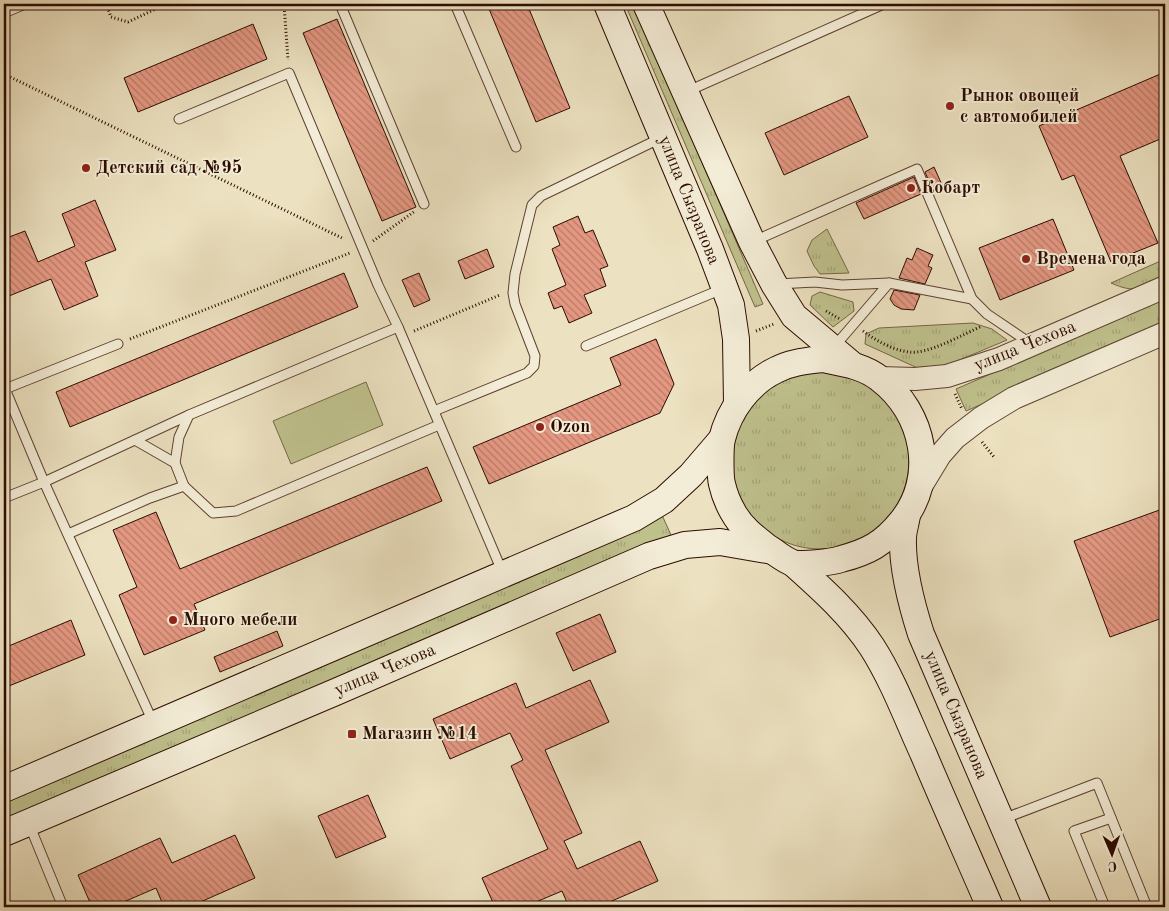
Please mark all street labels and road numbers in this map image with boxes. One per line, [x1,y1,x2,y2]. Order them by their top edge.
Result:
street label: улица Сызранова [655,133,723,267]
street label: улица Чехова [972,317,1079,375]
street label: улица Чехова [332,641,438,699]
street label: улица Сызранова [921,648,991,782]

